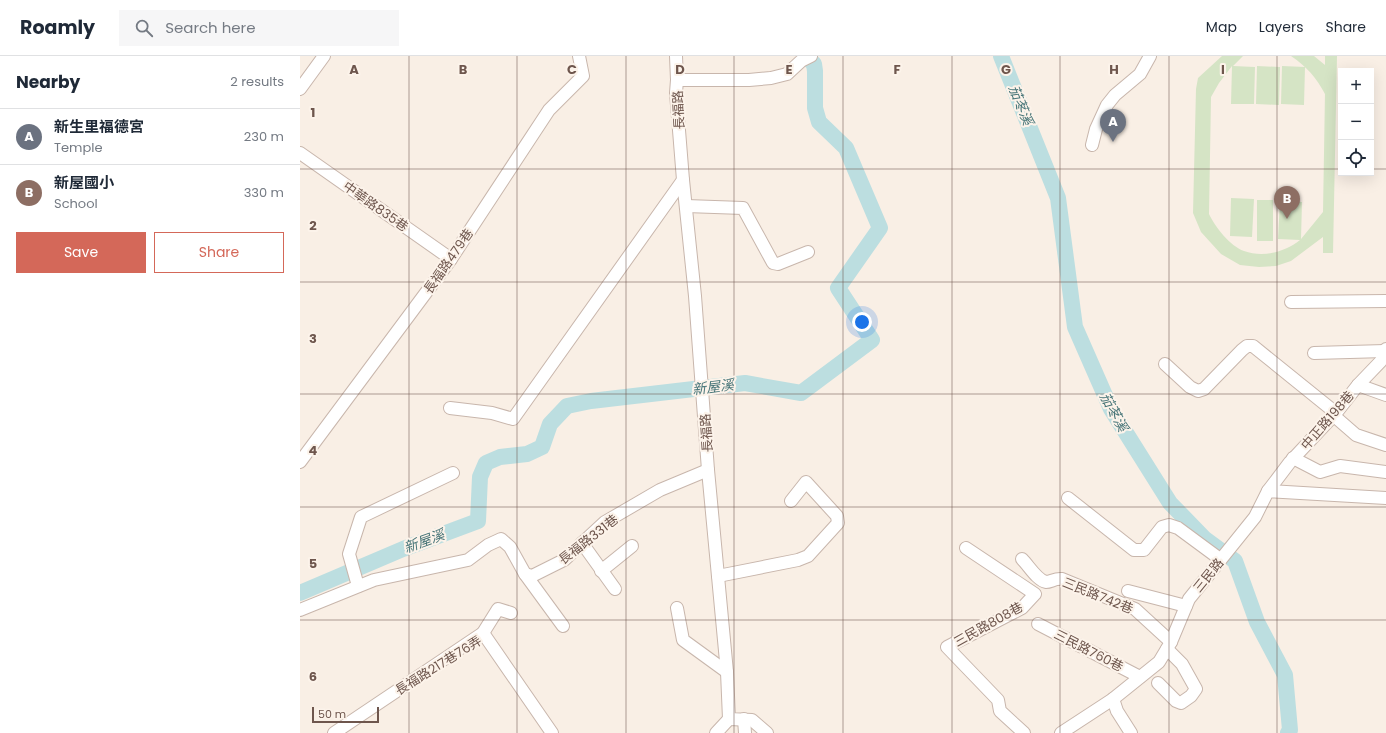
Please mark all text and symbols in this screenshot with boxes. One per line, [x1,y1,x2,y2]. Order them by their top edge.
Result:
search box [119,10,399,46]
text: Roamly [20,14,95,41]
icon: search [133,17,155,39]
text: Search here [165,17,256,38]
text: Map [1206,17,1237,37]
text: Layers [1259,17,1303,37]
text: Share [1325,17,1366,37]
text: A [349,60,359,79]
text: B [459,60,468,79]
text: C [567,60,577,79]
text: D [675,60,685,79]
text: E [785,60,793,79]
text: F [893,60,901,79]
text: G [1001,60,1011,79]
text: H [1109,60,1119,79]
text: I [1221,60,1225,79]
map controls [1338,68,1374,176]
button: + [1338,68,1374,104]
text: Nearby [16,70,80,94]
text: 2 results [230,72,284,91]
water label: 茄苳溪 [1004,82,1039,130]
street label: 長福路 [668,90,689,130]
text: 1 [311,103,315,122]
button: − [1338,104,1374,140]
pin: A [1100,109,1126,142]
text: 新生里福德宮 [54,116,144,137]
text: A [24,127,34,146]
text: 230 m [244,127,284,146]
text: Temple [54,138,103,157]
button: locate [1338,140,1374,176]
text: 新屋國小 [54,172,114,193]
street label: 中華路835巷 [339,177,412,236]
text: B [25,183,33,202]
text: 330 m [244,183,284,202]
pin: B [1274,186,1300,219]
text: School [54,194,98,213]
text: 2 [309,216,317,235]
street label: 長福路479巷 [419,225,478,298]
button: Save [16,232,146,273]
button: Share [154,232,284,273]
your location [852,312,872,332]
text: 3 [309,329,317,348]
water label: 新屋溪 [691,374,737,399]
street label: 中正路198巷 [1296,387,1358,454]
water label: 茄苳溪 [1095,389,1134,437]
street label: 長福路 [696,413,717,453]
text: 4 [309,441,318,460]
street label: 長福路331巷 [554,510,622,569]
water label: 新屋溪 [401,524,449,558]
text: 5 [309,554,317,573]
street label: 三民路 [1189,554,1228,596]
street label: 三民路742巷 [1060,573,1136,618]
street label: 三民路808巷 [950,598,1026,651]
street label: 三民路760巷 [1051,625,1127,676]
street label: 長福路217巷76弄 [391,631,485,700]
text: 6 [309,667,317,686]
scale bar [312,705,379,724]
text: 50 m [318,706,346,722]

